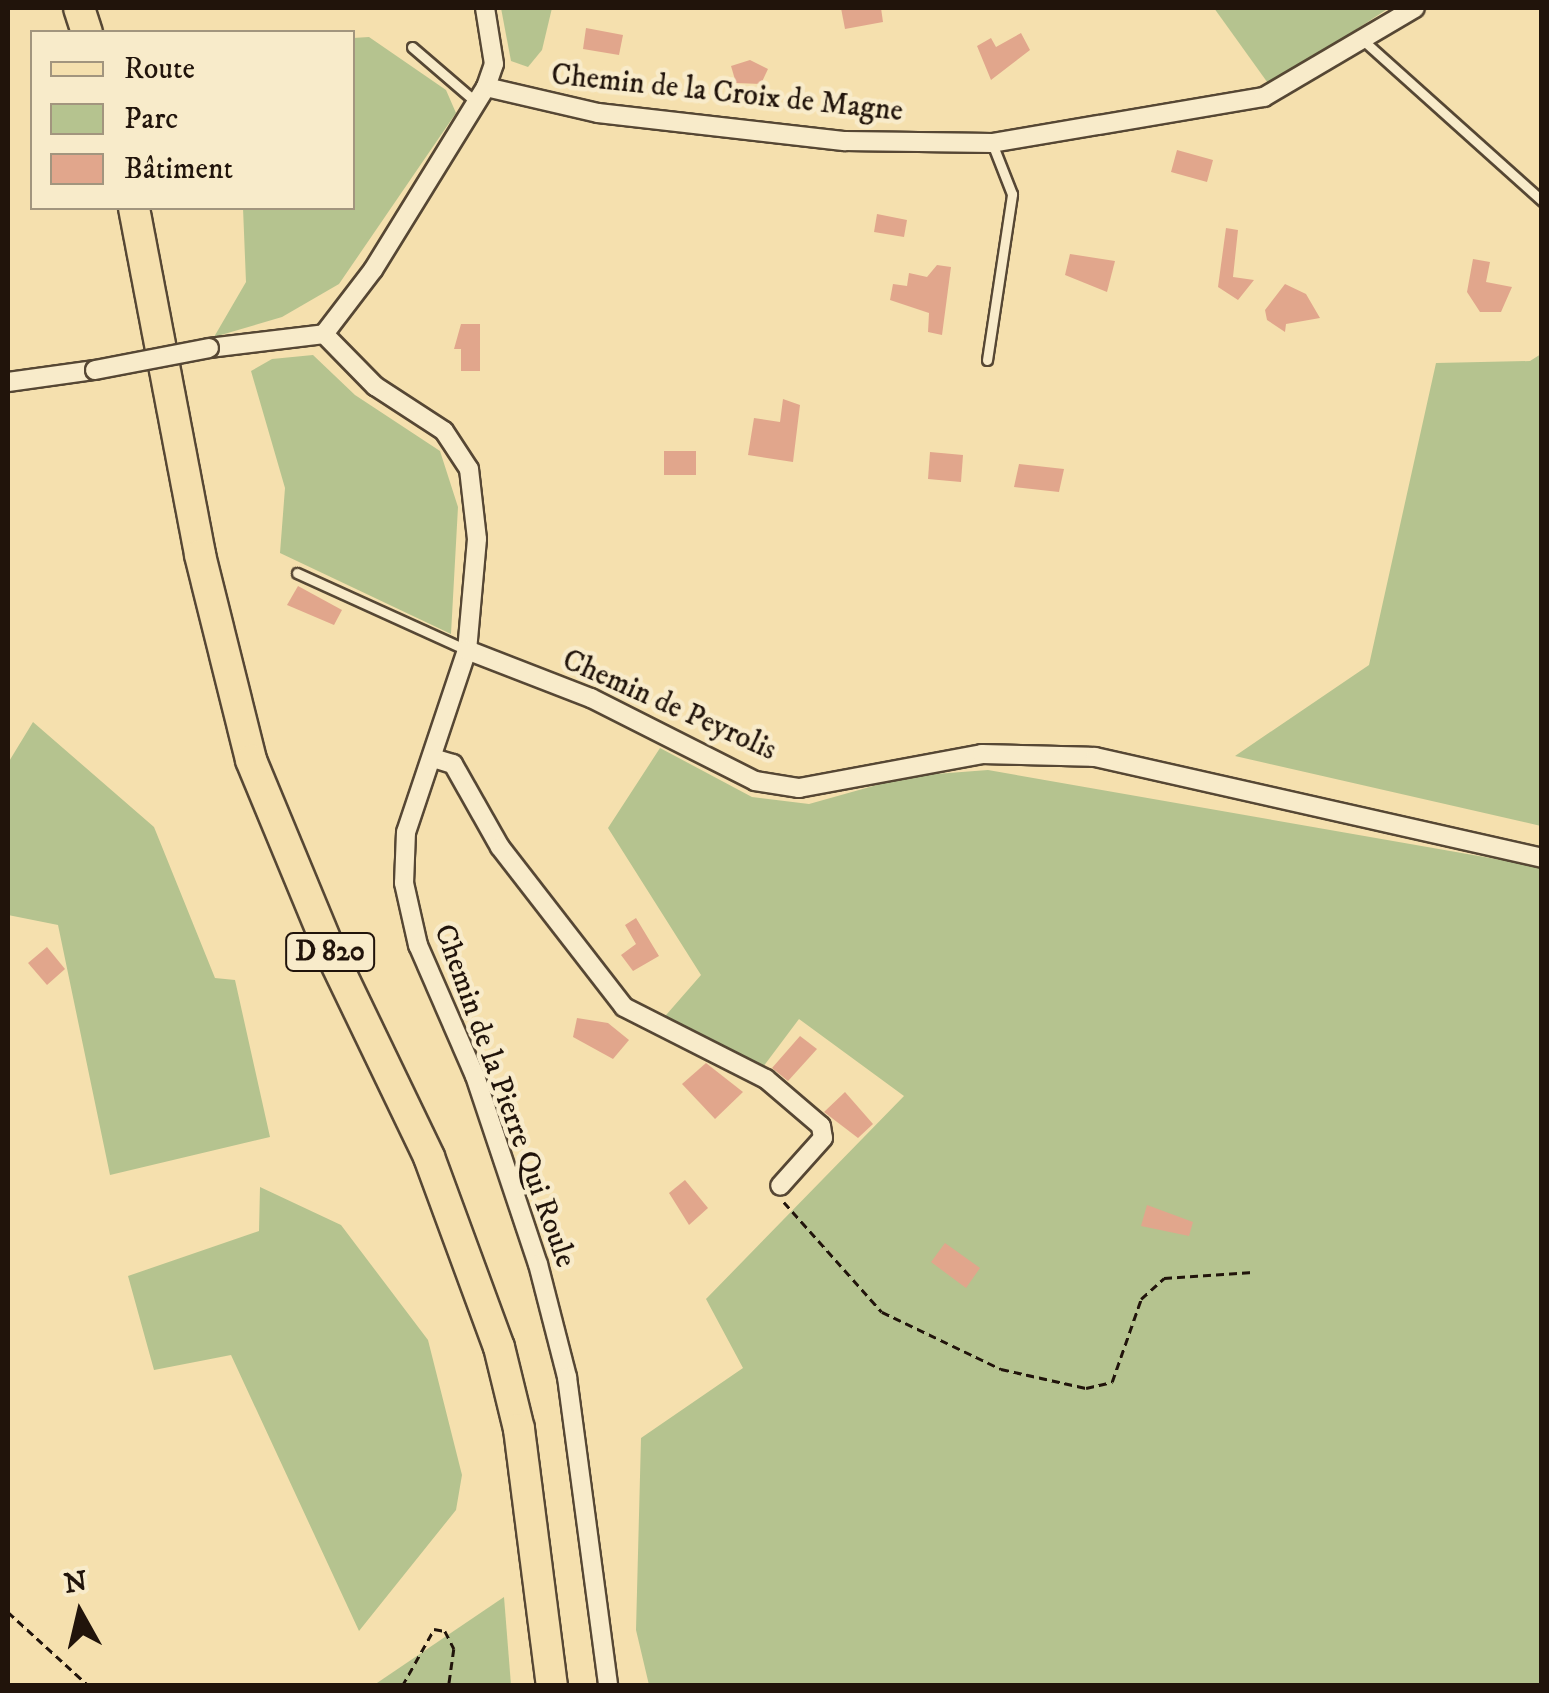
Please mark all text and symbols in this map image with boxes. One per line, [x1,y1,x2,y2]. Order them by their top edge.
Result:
legend [30,30,355,210]
text: Route [124,51,195,88]
street label: Chemin de la Croix de Magne [549,58,905,130]
text: Parc [124,101,178,138]
text: Bâtiment [124,151,233,188]
street label: Chemin de Peyrolis [556,643,782,769]
street label: Chemin de la Pierre Qui Roule [425,920,583,1272]
road number: D 820 [285,929,375,975]
north arrow [30,1563,130,1663]
text: N [62,1564,90,1602]

